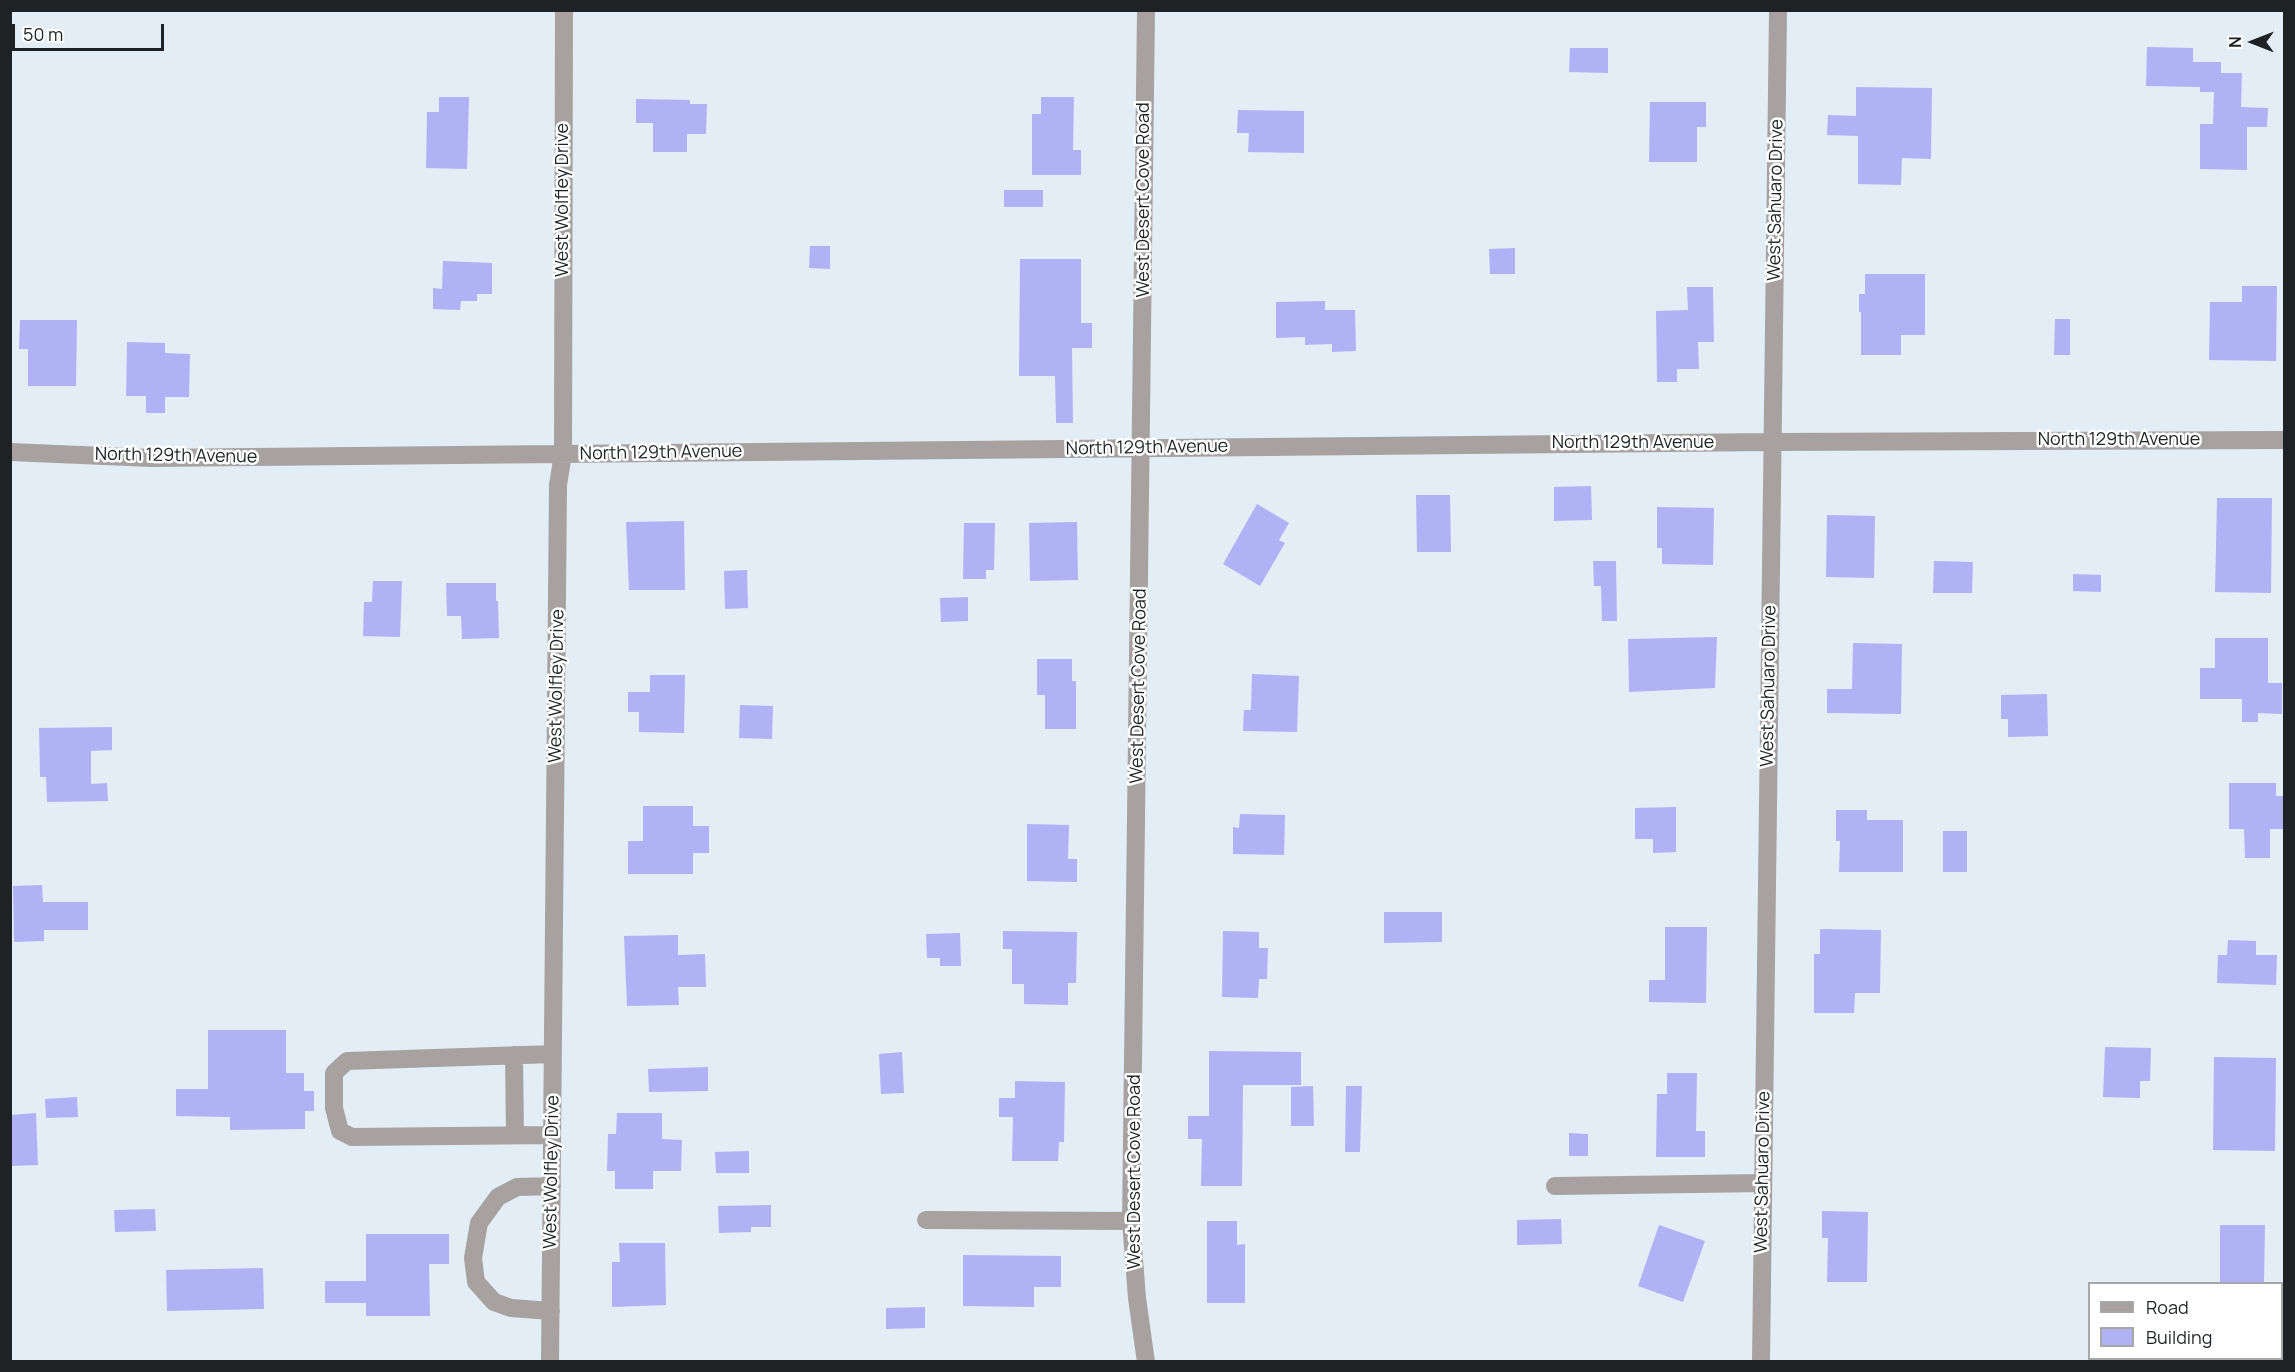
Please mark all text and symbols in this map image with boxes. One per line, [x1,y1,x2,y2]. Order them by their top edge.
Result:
scale bar [15,12,166,50]
north arrow [2223,12,2283,72]
text: 50 m [23,22,63,46]
text: N [2224,36,2246,48]
street label: West Desert Cove Road [1133,102,1155,298]
street label: West Sahuaro Drive [1764,119,1788,281]
street label: West Wolfley Drive [552,123,574,277]
street label: North 129th Avenue [2038,429,2200,451]
street label: North 129th Avenue [1552,432,1714,454]
street label: North 129th Avenue [1066,436,1228,460]
street label: North 129th Avenue [580,441,742,465]
street label: North 129th Avenue [95,444,257,468]
street label: West Desert Cove Road [1126,588,1152,784]
street label: West Sahuaro Drive [1757,605,1781,767]
street label: West Wolfley Drive [545,609,569,763]
street label: West Desert Cove Road [1124,1074,1146,1270]
street label: West Sahuaro Drive [1751,1091,1775,1253]
street label: West Wolfley Drive [540,1095,564,1249]
legend [2088,1282,2283,1360]
text: Road [2146,1295,2189,1319]
text: Building [2146,1325,2212,1349]

